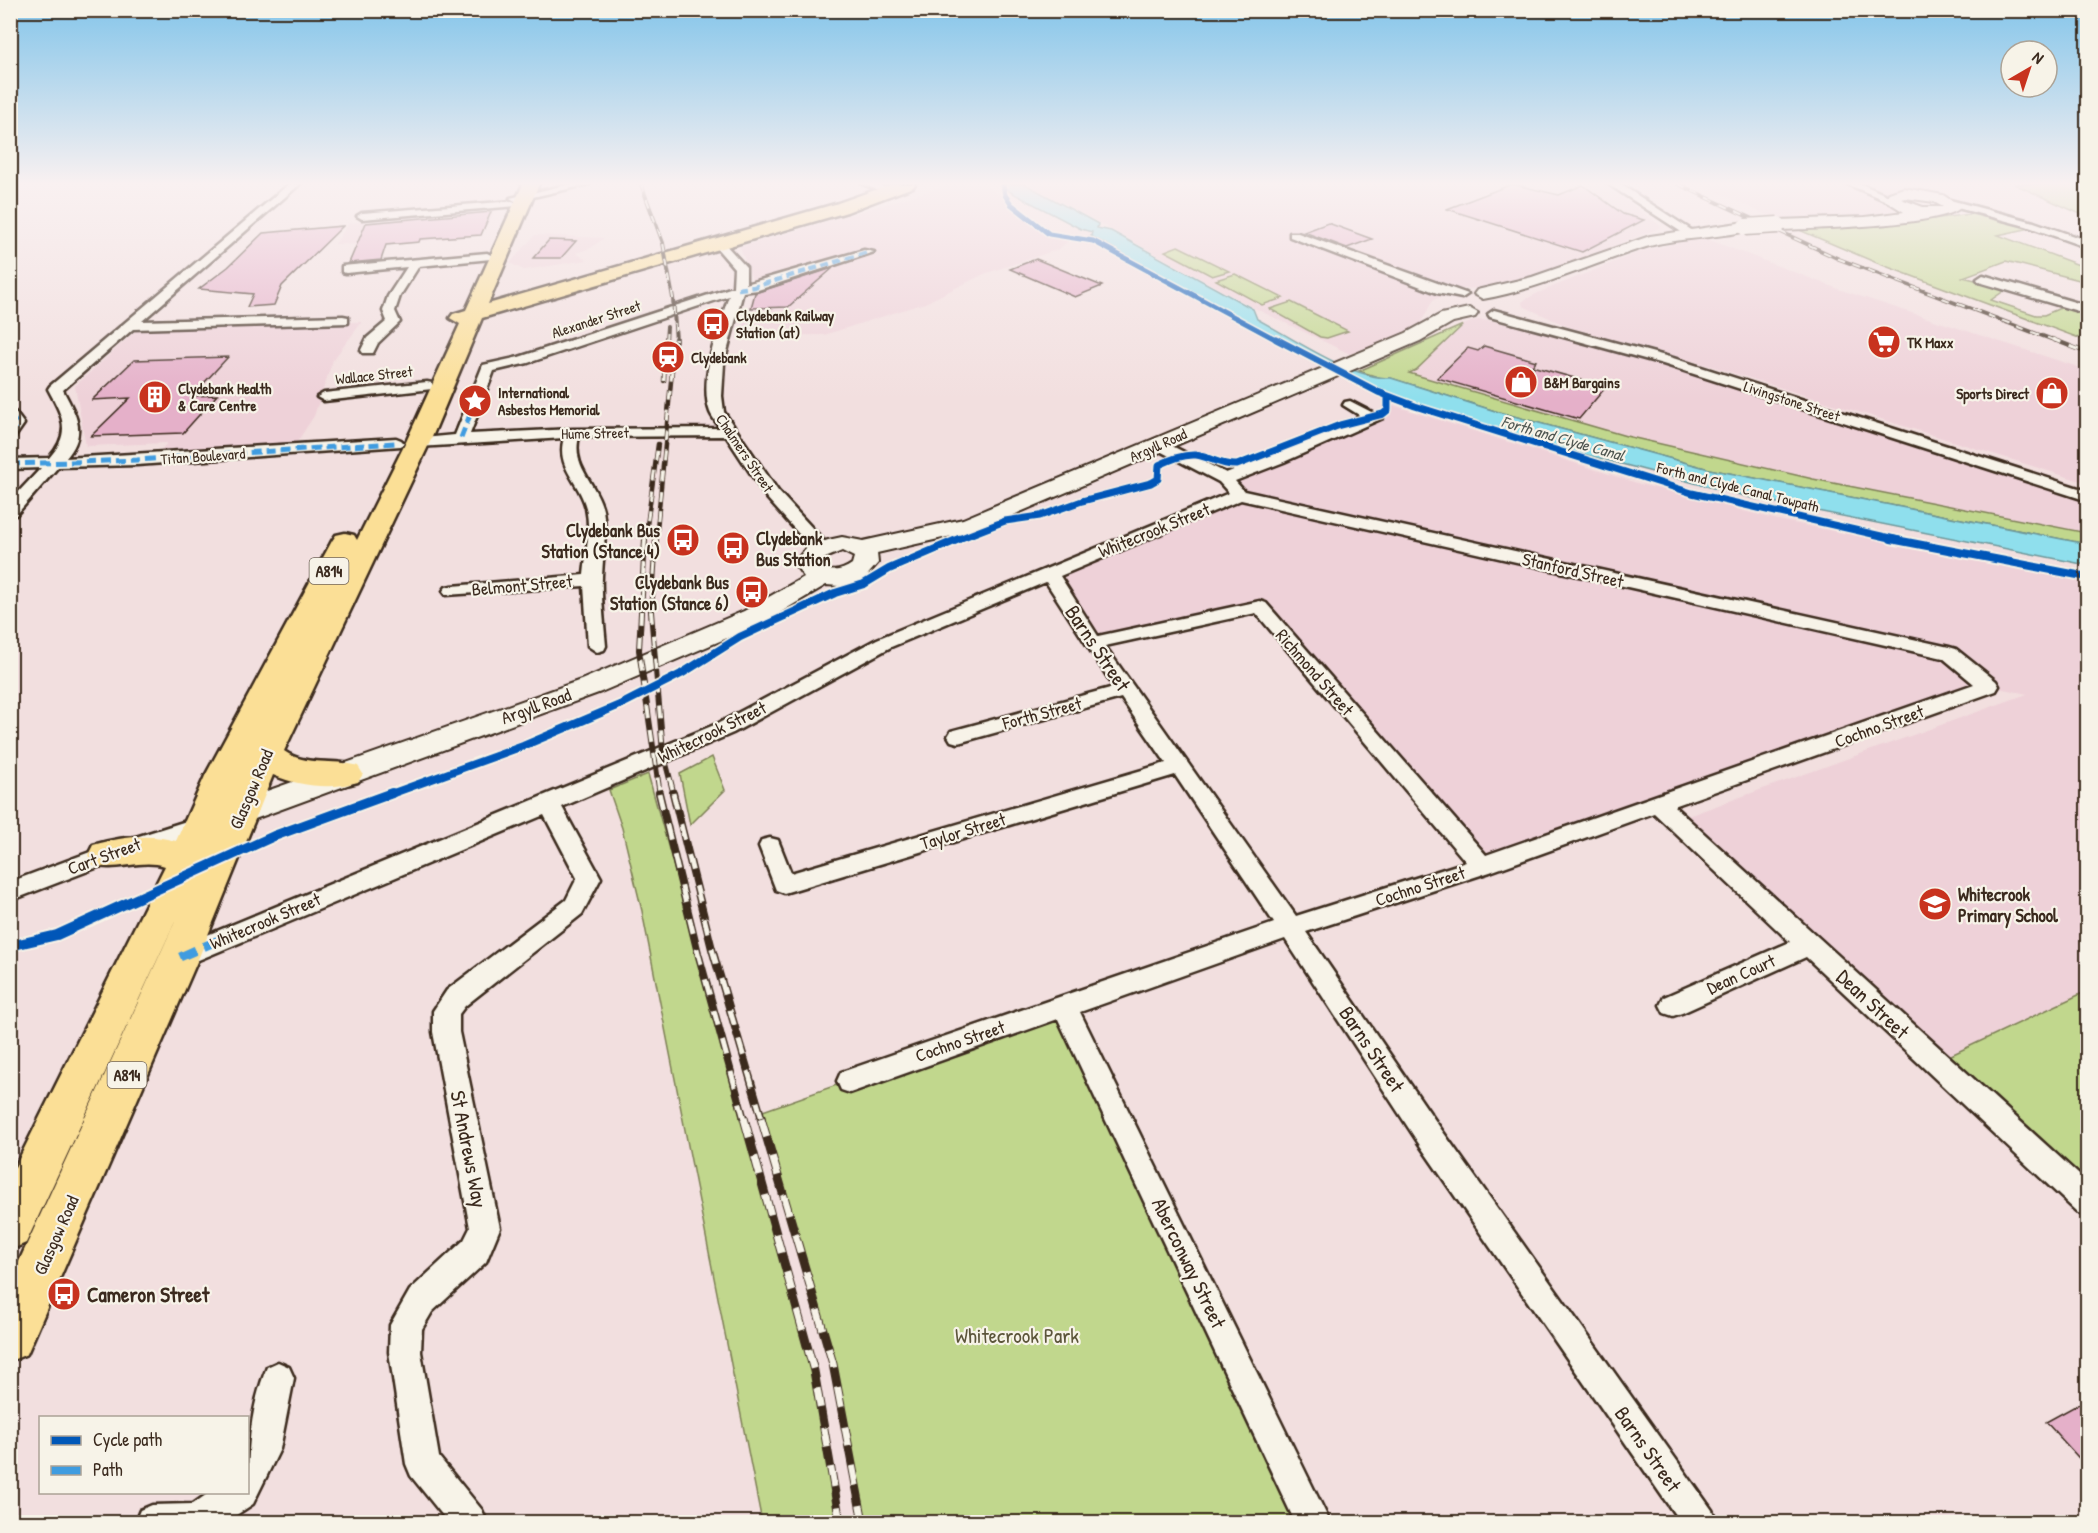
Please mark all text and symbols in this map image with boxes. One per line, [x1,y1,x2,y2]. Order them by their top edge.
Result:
north arrow [1999,39,2059,99]
text: N [2028,46,2049,69]
street label: Alexander Street [549,294,644,343]
place label: Clydebank Railway Station (at) [736,305,835,343]
bus stop icon: Clydebank Railway Station (at) [695,306,731,342]
supermarket icon: TK Maxx [1866,324,1902,360]
place label: TK Maxx [1906,332,1954,353]
station icon: Clydebank [650,339,686,375]
place label: Clydebank [691,347,747,369]
street label: Wallace Street [334,360,415,390]
shop icon: B&M Bargains [1503,364,1539,400]
place label: B&M Bargains [1544,372,1620,394]
shop icon: Sports Direct [2034,375,2070,411]
street label: Livingstone Street [1741,376,1844,427]
place label: Clydebank Health & Care Centre [178,378,272,416]
building icon: Clydebank Health & Care Centre [137,379,173,415]
place label: International Asbestos Memorial [498,382,601,420]
place icon: International Asbestos Memorial [457,383,493,419]
place label: Sports Direct [1956,383,2030,405]
street label: Chalmers Street [711,410,779,497]
water label: Forth and Clyde Canal [1499,410,1628,466]
street label: Hume Street [561,422,630,444]
street label: Argyll Road [1126,423,1190,467]
street label: Titan Boulevard [160,443,246,469]
street label: Forth and Clyde Canal Towpath [1654,456,1821,517]
street label: Whitecrook Street [1095,496,1214,564]
place label: Clydebank Bus Station (Stance 4) [541,518,660,564]
bus stop icon: Clydebank Bus Station (Stance 4) [665,522,701,558]
place label: Clydebank Bus Station [756,526,831,572]
bus stop icon: Clydebank Bus Station [715,530,751,566]
street label: Stanford Street [1520,546,1627,594]
road number: A814 [310,558,348,584]
street label: Belmont Street [471,568,574,602]
place label: Clydebank Bus Station (Stance 6) [610,570,729,616]
bus stop icon: Clydebank Bus Station (Stance 6) [734,574,770,610]
street label: Barns Street [1059,599,1138,697]
street label: Richmond Street [1270,623,1360,721]
street label: Argyll Road [498,682,574,730]
street label: Forth Street [999,690,1085,736]
street label: Whitecrook Street [653,695,771,769]
street label: Cochno Street [1831,698,1928,754]
street label: Glasgow Road [223,745,279,833]
street label: Taylor Street [917,806,1010,856]
street label: Cart Street [64,831,145,881]
street label: Cochno Street [1372,859,1469,912]
place label: Whitecrook Primary School [1958,882,2059,929]
street label: Whitecrook Street [206,886,325,956]
school or university icon: Whitecrook Primary School [1917,886,1953,922]
street label: Dean Court [1703,948,1780,1000]
street label: Dean Street [1830,963,1916,1046]
street label: Barns Street [1333,1000,1412,1098]
street label: Cochno Street [912,1014,1009,1068]
road number: A814 [108,1062,146,1088]
street label: St Andrews Way [443,1088,495,1210]
street label: Glasgow Road [27,1191,85,1279]
street label: Aberconway Street [1145,1193,1233,1334]
bus stop icon: Cameron Street [46,1276,82,1312]
place label: Cameron Street [87,1280,210,1309]
park label: Whitecrook Park [955,1321,1079,1350]
street label: Barns Street [1608,1400,1689,1498]
legend [39,1416,249,1494]
text: Cycle path [93,1427,163,1452]
text: Path [93,1457,123,1482]

